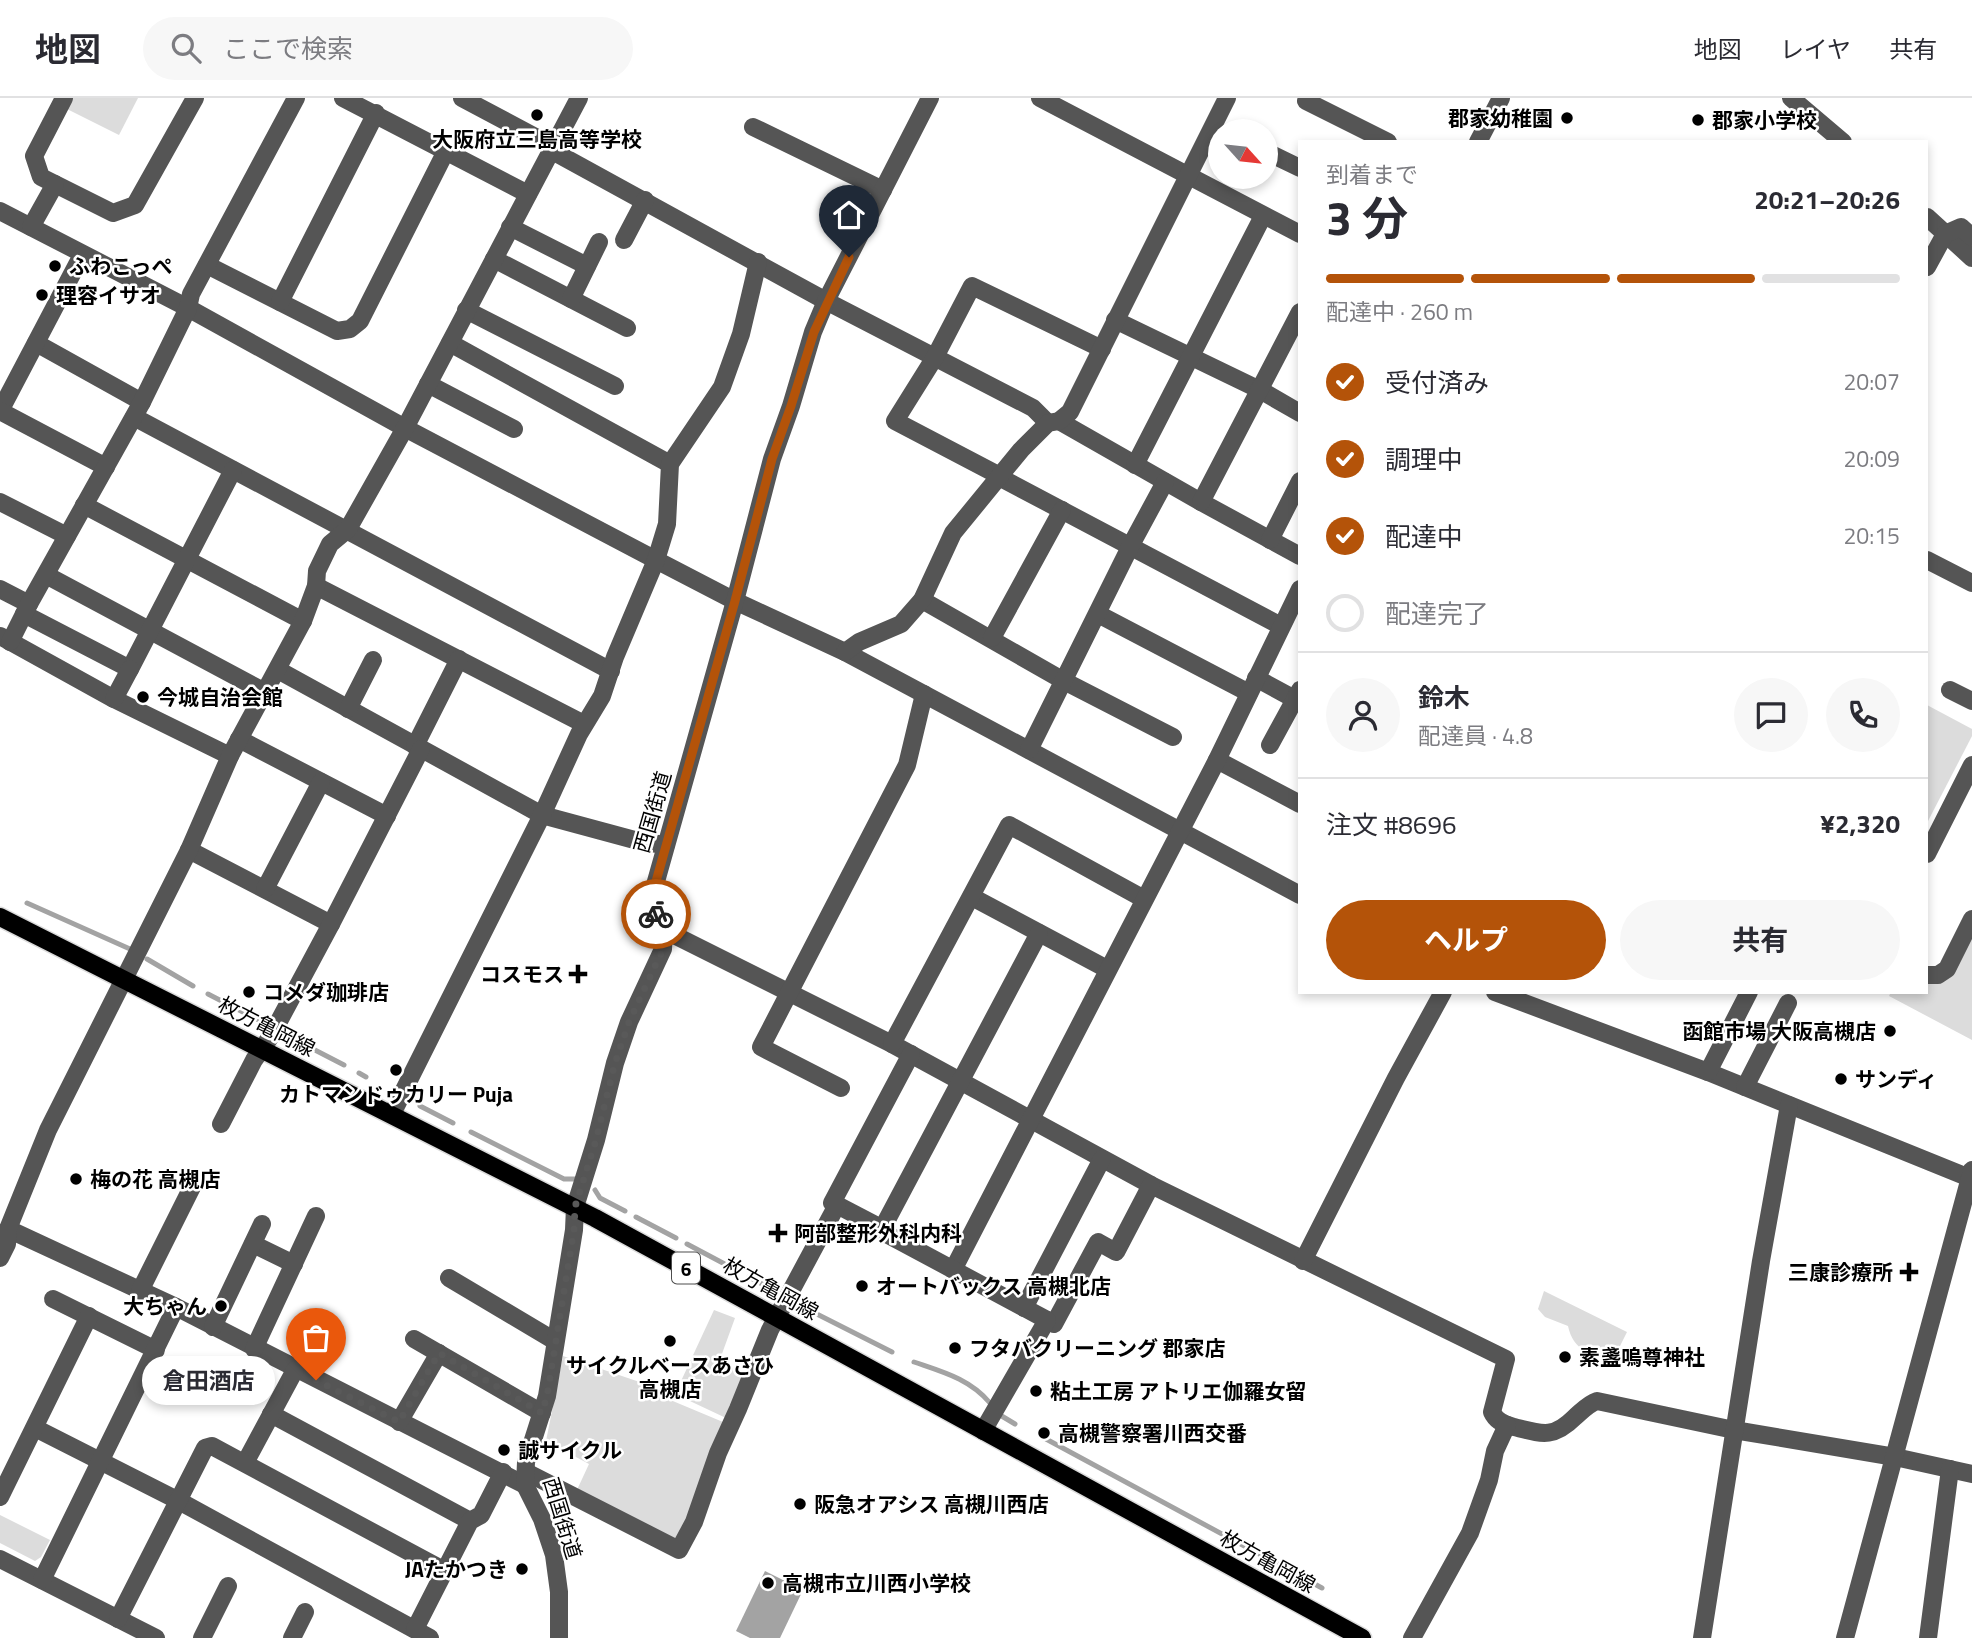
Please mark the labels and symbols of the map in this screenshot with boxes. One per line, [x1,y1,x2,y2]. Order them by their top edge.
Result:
place label: 郡家幼稚園 [1448,102,1553,134]
place label: 郡家小学校 [1712,104,1817,136]
marker: 大阪府立三島高等学校 [529,107,545,123]
marker: 郡家幼稚園 [1559,110,1575,126]
marker: 郡家小学校 [1690,112,1706,128]
north arrow [1208,119,1278,189]
place label: 大阪府立三島高等学校 [432,123,642,155]
pin [819,185,879,257]
place label: ふわこっぺ [69,250,173,282]
marker: ふわこっぺ [47,258,63,274]
place label: 理容イサオ [56,279,161,311]
marker: 理容イサオ [34,287,50,303]
place label: 今城自治会館 [157,681,283,713]
marker: 今城自治会館 [135,689,151,705]
street label: 西国街道 [625,767,679,857]
courier [621,879,691,949]
place label: コスモス [480,958,564,990]
marker: コスモス [570,966,586,982]
place label: コメダ珈琲店 [263,976,389,1008]
marker: コメダ珈琲店 [241,984,257,1000]
street label: 枚方亀岡線 [213,988,321,1064]
place label: 函館市場 大阪高槻店 [1682,1015,1876,1047]
marker: 函館市場 大阪高槻店 [1882,1023,1898,1039]
marker: カトマンドゥカリー Puja [388,1062,404,1078]
place label: サンディ [1855,1063,1938,1095]
marker: サンディ [1833,1071,1849,1087]
place label: カトマンドゥカリー Puja [279,1078,513,1110]
place label: 梅の花 高槻店 [90,1163,221,1195]
marker: 梅の花 高槻店 [68,1171,84,1187]
place label: 阿部整形外科内科 [794,1217,962,1249]
marker: 阿部整形外科内科 [768,1223,788,1243]
street label: 枚方亀岡線 [717,1249,825,1327]
road number: 6 [672,1252,700,1284]
place label: 三康診療所 [1788,1256,1893,1288]
marker: 三康診療所 [1899,1262,1919,1282]
place label: オートバックス 高槻北店 [876,1270,1111,1302]
marker: オートバックス 高槻北店 [854,1278,870,1294]
place label: 大ちゃん [123,1290,207,1322]
marker: 大ちゃん [213,1298,229,1314]
pin [286,1308,346,1380]
place label: フタバクリーニング 郡家店 [969,1332,1226,1364]
marker: サイクルベースあさひ 高槻店 [662,1333,678,1349]
marker: フタバクリーニング 郡家店 [947,1340,963,1356]
place label: 素盞嗚尊神社 [1579,1341,1705,1373]
place label: サイクルベースあさひ 高槻店 [566,1349,774,1405]
marker: 素盞嗚尊神社 [1557,1349,1573,1365]
callout: 倉田酒店 [141,1356,274,1404]
place label: 粘土工房 アトリエ伽羅女留 [1050,1375,1307,1407]
marker: 粘土工房 アトリエ伽羅女留 [1028,1383,1044,1399]
place label: 高槻警察署川西交番 [1058,1417,1247,1449]
marker: 高槻警察署川西交番 [1036,1425,1052,1441]
place label: 誠サイクル [518,1434,622,1466]
marker: 誠サイクル [496,1442,512,1458]
street label: 西国街道 [535,1473,591,1563]
place label: 阪急オアシス 高槻川西店 [814,1488,1049,1520]
marker: 阪急オアシス 高槻川西店 [792,1496,808,1512]
street label: 枚方亀岡線 [1214,1522,1322,1600]
place label: JAたかつき [405,1553,508,1585]
marker: JAたかつき [514,1561,530,1577]
place label: 高槻市立川西小学校 [782,1567,971,1599]
marker: 高槻市立川西小学校 [760,1575,776,1591]

